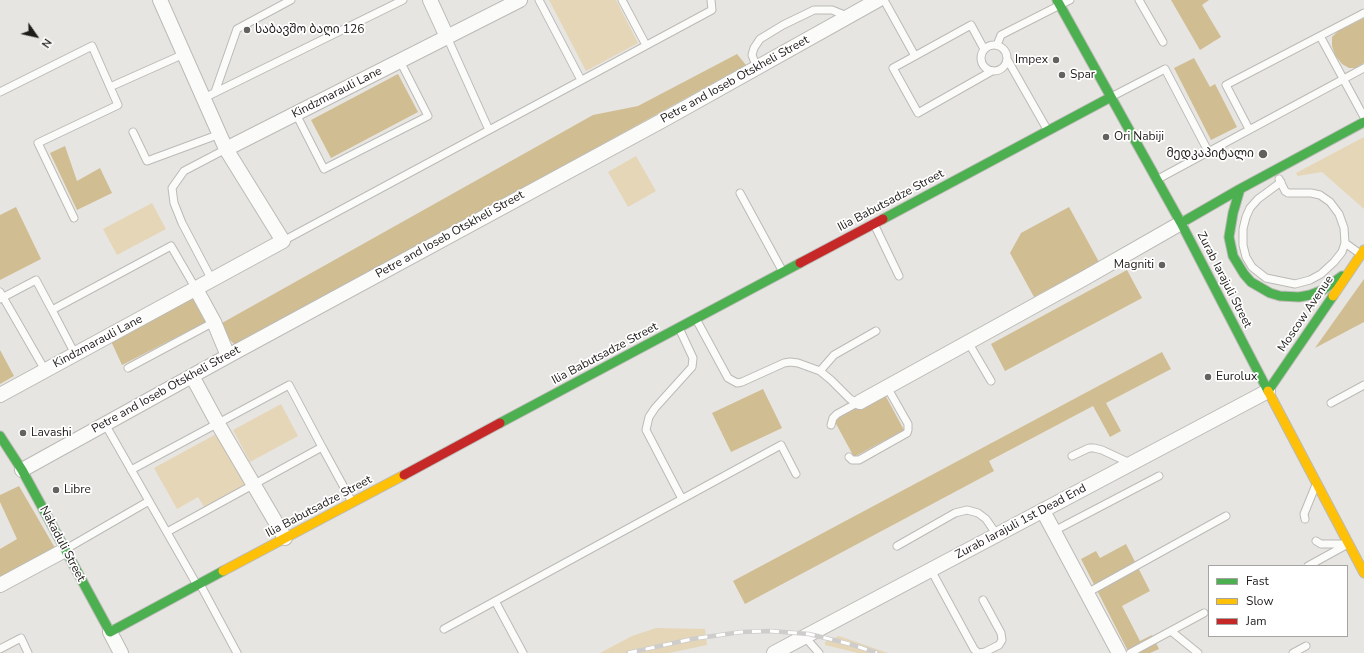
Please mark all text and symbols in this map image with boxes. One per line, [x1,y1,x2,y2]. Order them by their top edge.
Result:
north arrow [16,16,56,56]
place label: საბავშო ბაღი 126 [255,23,364,37]
marker: საბავშო ბაღი 126 [242,25,252,35]
street label: Petre and Ioseb Otskheli Street [658,33,812,127]
text: N [38,35,55,51]
place label: Impex [1015,53,1048,67]
marker: Impex [1051,55,1061,65]
street label: Kindzmarauli Lane [290,64,384,122]
place label: Spar [1070,68,1095,82]
marker: Spar [1057,70,1067,80]
place label: Ori Nabiji [1114,130,1164,144]
marker: Ori Nabiji [1101,132,1111,142]
place label: მედკაპიტალი [1166,147,1254,161]
marker: მედკაპიტალი [1257,148,1269,160]
street label: Ilia Babutsadze Street [836,167,946,235]
street label: Petre and Ioseb Otskheli Street [373,188,527,282]
street label: Zurab Iarajuli Street [1193,229,1255,331]
place label: Magniti [1114,258,1154,272]
marker: Magniti [1157,260,1167,270]
street label: Moscow Avenue [1275,273,1337,355]
street label: Kindzmarauli Lane [51,312,145,372]
street label: Ilia Babutsadze Street [550,320,660,388]
street label: Petre and Ioseb Otskheli Street [89,343,243,437]
place label: Eurolux [1216,370,1257,384]
marker: Eurolux [1203,372,1213,382]
place label: Lavashi [31,426,72,440]
marker: Lavashi [18,428,28,438]
street label: Ilia Babutsadze Street [264,473,374,541]
street label: Zurab Iarajuli 1st Dead End [953,481,1089,563]
place label: Libre [64,483,91,497]
marker: Libre [51,485,61,495]
street label: Nakaduli Street [36,504,88,584]
legend [1208,565,1348,637]
text: Fast [1246,573,1269,589]
text: Slow [1246,593,1274,609]
text: Jam [1246,613,1267,629]

